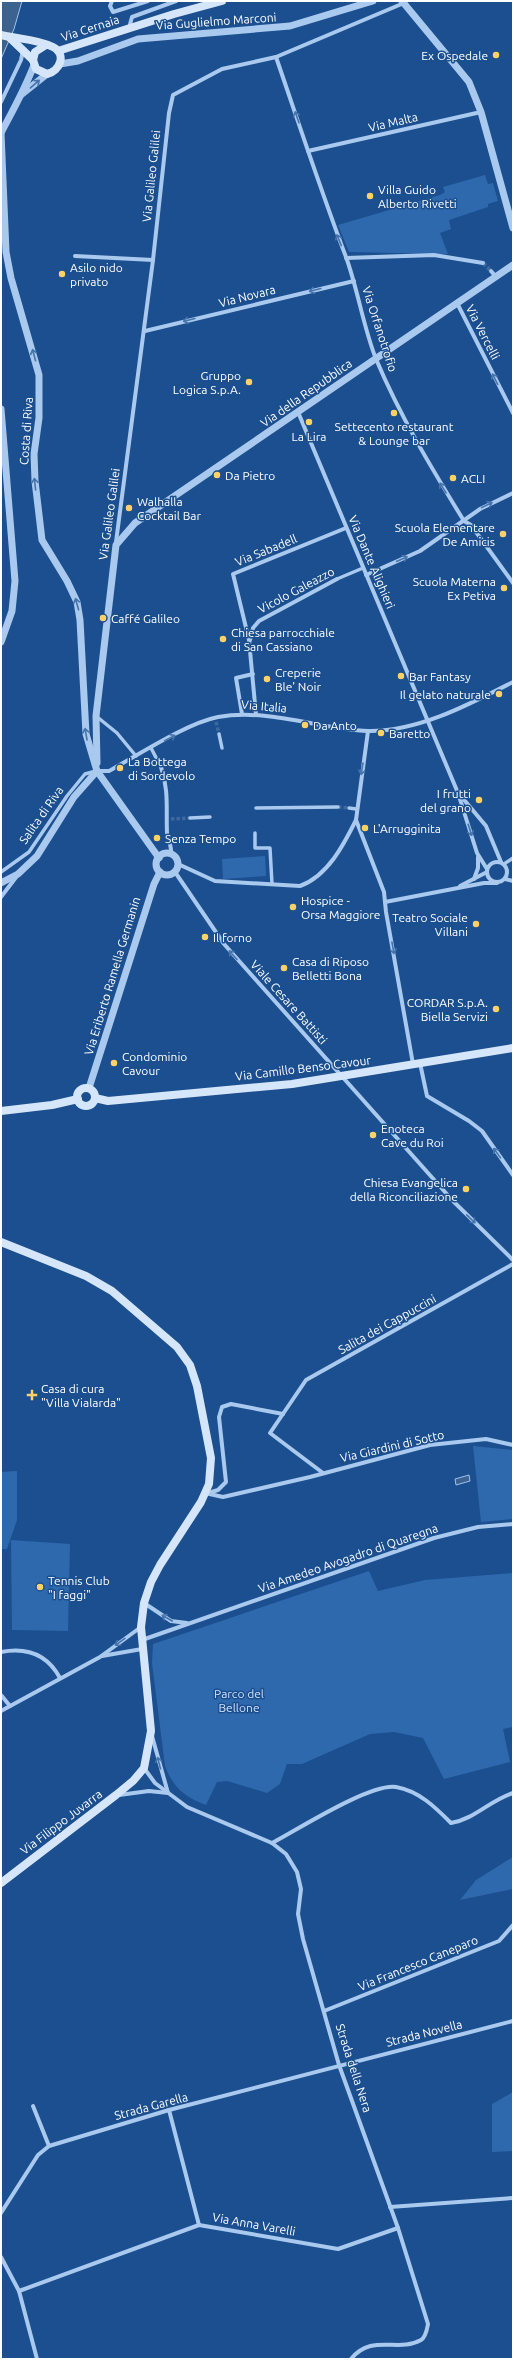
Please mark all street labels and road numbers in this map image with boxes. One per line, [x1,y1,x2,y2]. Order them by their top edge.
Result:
street label: Via Guglielmo Marconi [155,10,277,32]
street label: Via Cernaia [59,12,121,44]
street label: Via Malta [367,110,419,134]
street label: Via Galileo Galilei [140,129,162,223]
street label: Via Novara [217,283,277,309]
street label: Via Orfanotrofio [360,285,400,373]
street label: Via Vercelli [464,303,502,362]
street label: Via della Repubblica [258,357,354,429]
street label: Costa di Riva [17,396,35,466]
street label: Via Galileo Galilei [96,467,122,561]
street label: Via Dante Alighieri [346,513,398,611]
street label: Via Sabadell [233,532,299,568]
street label: Vicolo Galeazzo [256,564,336,616]
street label: Via Italia [241,698,287,714]
street label: Salita di Riva [16,784,66,846]
street label: Via Eriberto Ramella Germanin [82,895,142,1057]
street label: Viale Cesare Battisti [248,958,330,1046]
street label: Via Camillo Benso Cavour [234,1053,372,1083]
street label: Salita dei Cappuccini [336,1292,438,1356]
street label: Via Giardini di Sotto [339,1428,445,1464]
street label: Via Amedeo Avogadro di Quaregna [257,1521,439,1595]
street label: Via Filippo Juvarra [18,1787,104,1857]
street label: Via Francesco Caneparo [356,1933,480,1993]
street label: Strada Novella [385,2017,463,2049]
street label: Strada della Nera [334,2022,374,2114]
street label: Strada Garella [113,2090,189,2122]
street label: Via Anna Varelli [211,2210,297,2238]

